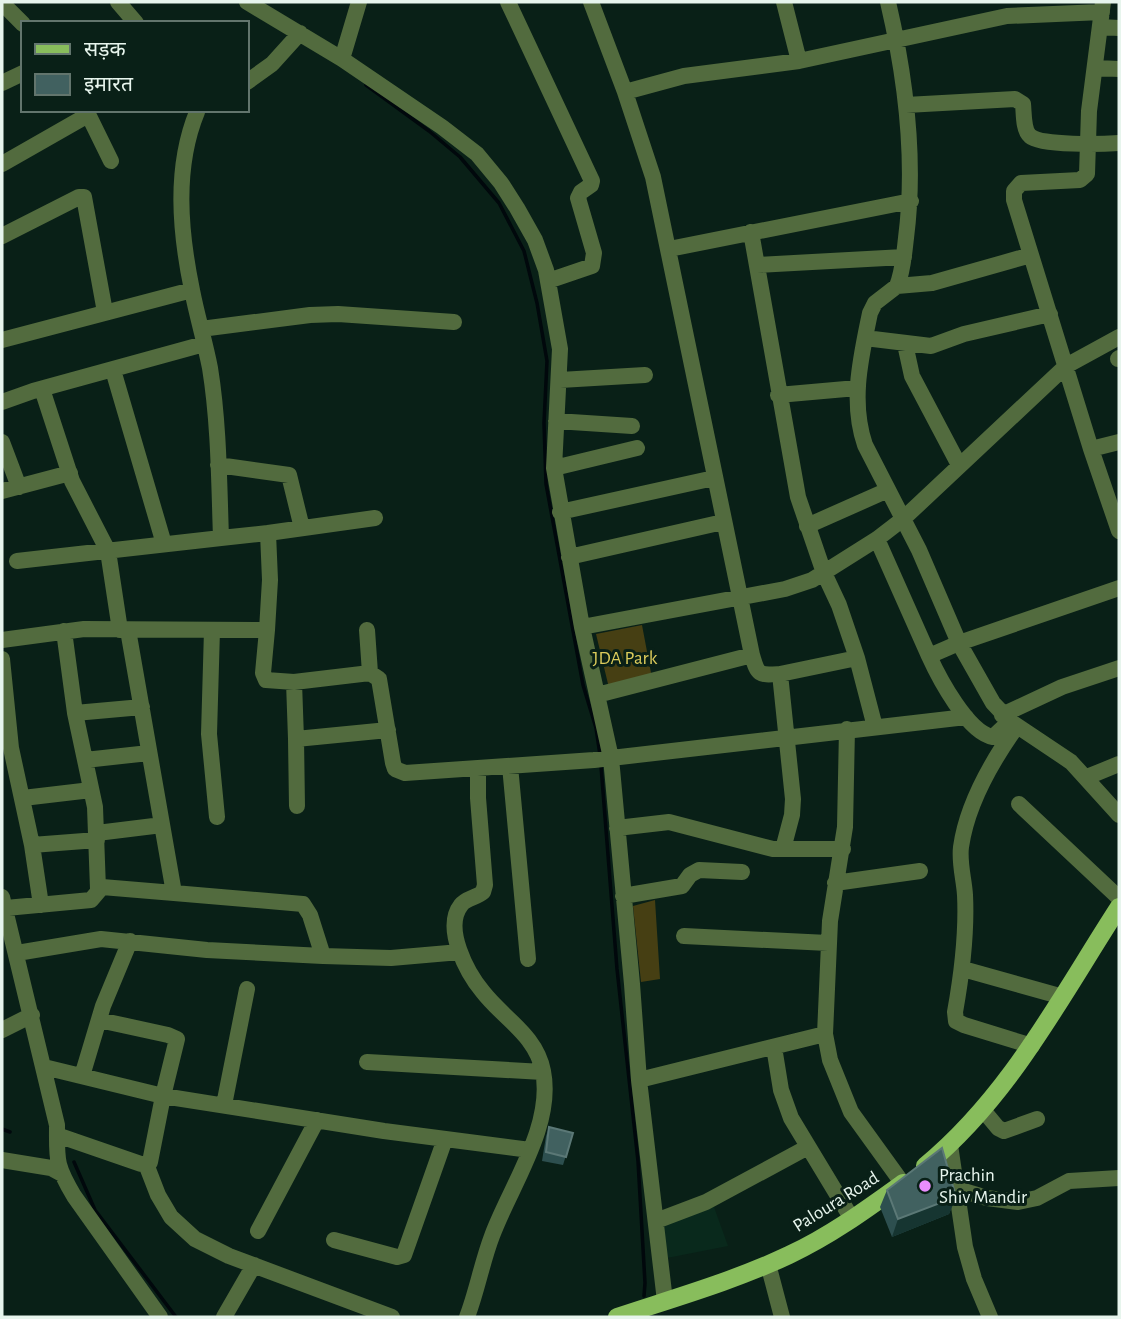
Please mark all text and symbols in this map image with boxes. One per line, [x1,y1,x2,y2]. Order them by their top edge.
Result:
legend [21,21,248,112]
text: सड़क [84,39,126,60]
text: इमारत [84,74,134,95]
park label: JDA Park [593,649,658,668]
place label: Prachin Shiv Mandir [939,1166,1027,1207]
street label: Paloura Road [790,1168,882,1236]
marker: Prachin Shiv Mandir [917,1178,933,1194]

